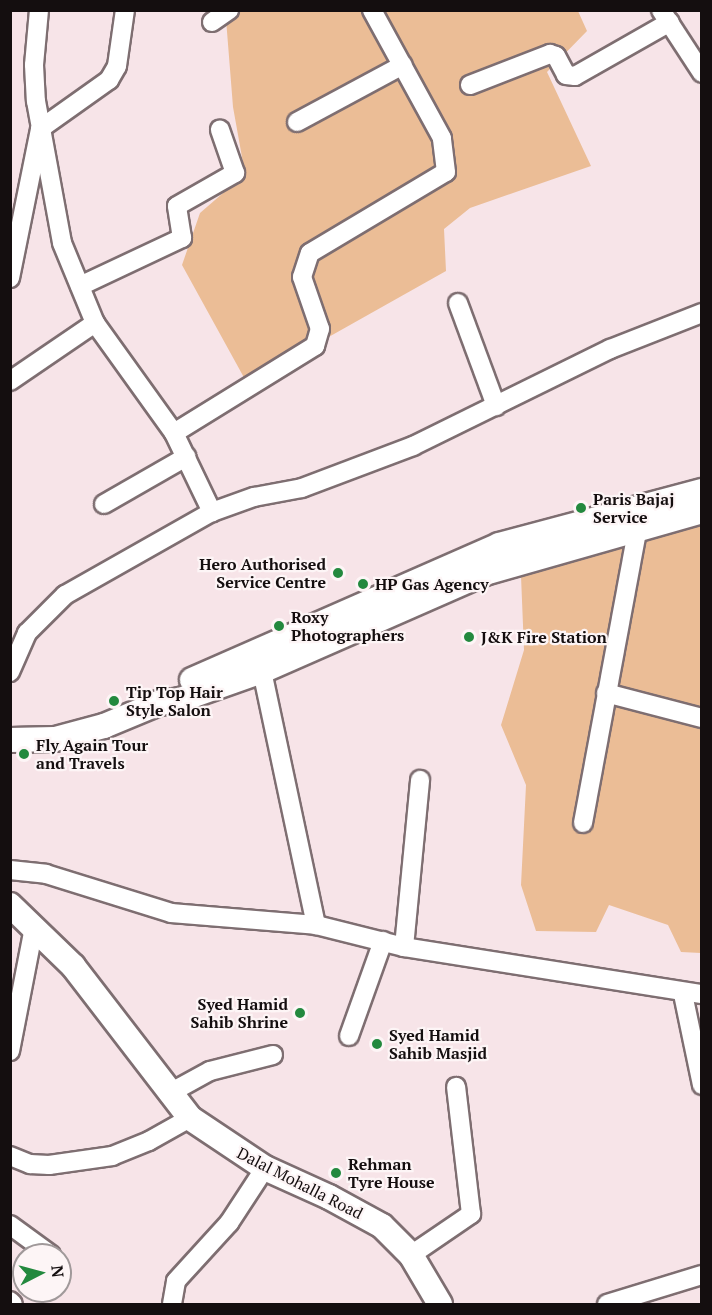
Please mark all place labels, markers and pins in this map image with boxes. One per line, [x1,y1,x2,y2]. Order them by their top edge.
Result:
place label: Paris Bajaj Service [593,489,674,527]
marker: Paris Bajaj Service [574,501,588,515]
place label: Hero Authorised Service Centre [199,554,326,592]
marker: Hero Authorised Service Centre [331,566,345,580]
place label: HP Gas Agency [375,574,489,594]
marker: HP Gas Agency [356,577,370,591]
place label: Roxy Photographers [291,607,404,645]
marker: Roxy Photographers [272,619,286,633]
place label: J&K Fire Station [481,627,607,647]
marker: J&K Fire Station [462,630,476,644]
place label: Tip Top Hair Style Salon [126,682,223,720]
marker: Tip Top Hair Style Salon [107,694,121,708]
place label: Fly Again Tour and Travels [36,735,148,773]
marker: Fly Again Tour and Travels [17,747,31,761]
place label: Syed Hamid Sahib Shrine [191,994,288,1032]
marker: Syed Hamid Sahib Shrine [293,1006,307,1020]
place label: Syed Hamid Sahib Masjid [389,1025,487,1063]
marker: Syed Hamid Sahib Masjid [370,1037,384,1051]
place label: Rehman Tyre House [348,1154,435,1192]
marker: Rehman Tyre House [329,1166,343,1180]

